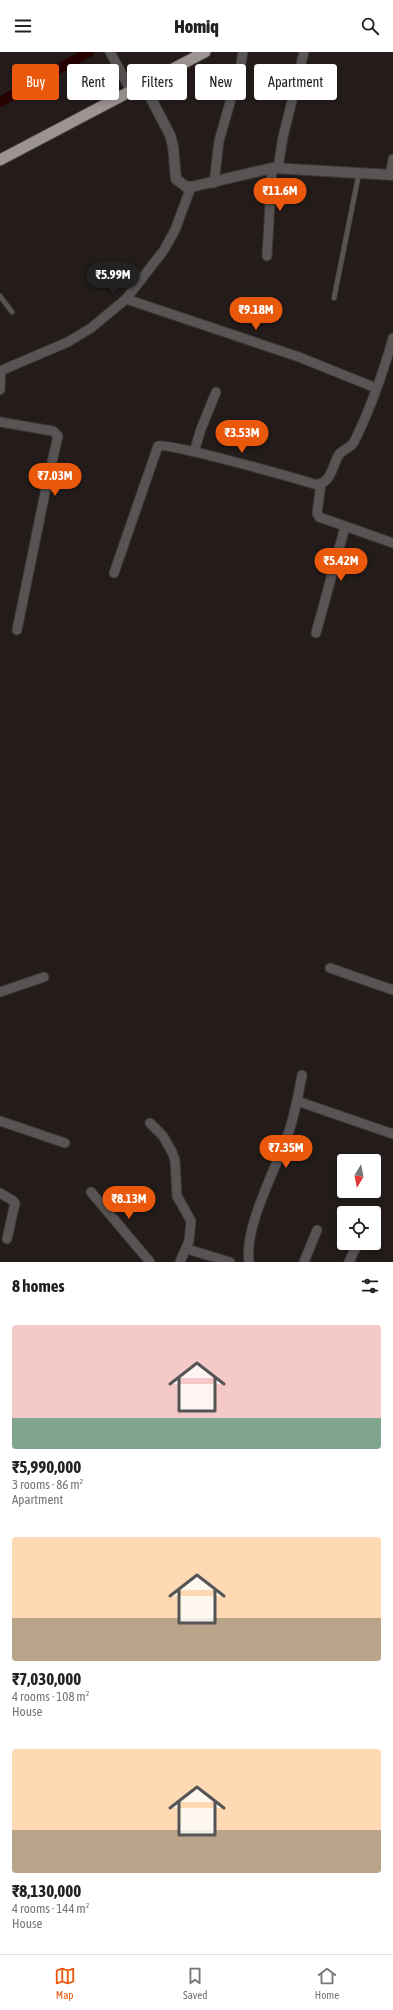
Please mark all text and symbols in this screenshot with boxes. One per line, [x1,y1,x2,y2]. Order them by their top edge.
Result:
icon: menu [12,15,34,37]
icon: search [359,15,381,37]
text: Homiq [174,16,219,37]
chip: Buy [12,64,59,100]
chip: Rent [67,64,119,100]
chip: Filters [127,64,187,100]
chip: New [195,64,246,100]
chip: Apartment [254,64,337,100]
pin: ₹11.6M [247,178,313,212]
text: ₹11.6M [263,183,297,198]
pin: ₹5.99M [80,262,146,296]
text: ₹5.99M [96,267,130,282]
pin: ₹9.18M [223,297,289,331]
text: ₹9.18M [239,302,273,317]
pin: ₹3.53M [209,420,275,454]
text: ₹3.53M [225,425,259,440]
pin: ₹7.03M [22,463,88,497]
text: ₹7.03M [38,468,72,483]
pin: ₹5.42M [308,548,374,582]
text: ₹5.42M [324,553,358,568]
pin: ₹7.35M [253,1135,319,1169]
text: ₹7.35M [269,1140,303,1155]
north arrow [337,1154,381,1198]
map controls [337,1154,381,1250]
pin: ₹8.13M [96,1186,162,1220]
text: ₹8.13M [112,1191,146,1206]
button: locate [337,1206,381,1250]
icon: filters [359,1275,381,1297]
text: 8 homes [12,1276,65,1296]
icon: home [161,1351,233,1423]
text: ₹5,990,000 [12,1457,81,1477]
text: 3 rooms · 86 m² [12,1477,83,1492]
text: Apartment [12,1492,63,1507]
icon: home [161,1563,233,1635]
text: ₹7,030,000 [12,1669,81,1689]
text: 4 rooms · 108 m² [12,1689,89,1704]
text: House [12,1704,42,1719]
icon: home [161,1775,233,1847]
text: ₹8,130,000 [12,1881,81,1901]
text: 4 rooms · 144 m² [12,1901,89,1916]
text: House [12,1916,42,1931]
tab: Map [54,1965,76,2001]
tab: Saved [183,1965,207,2001]
tab: Home [315,1965,339,2001]

